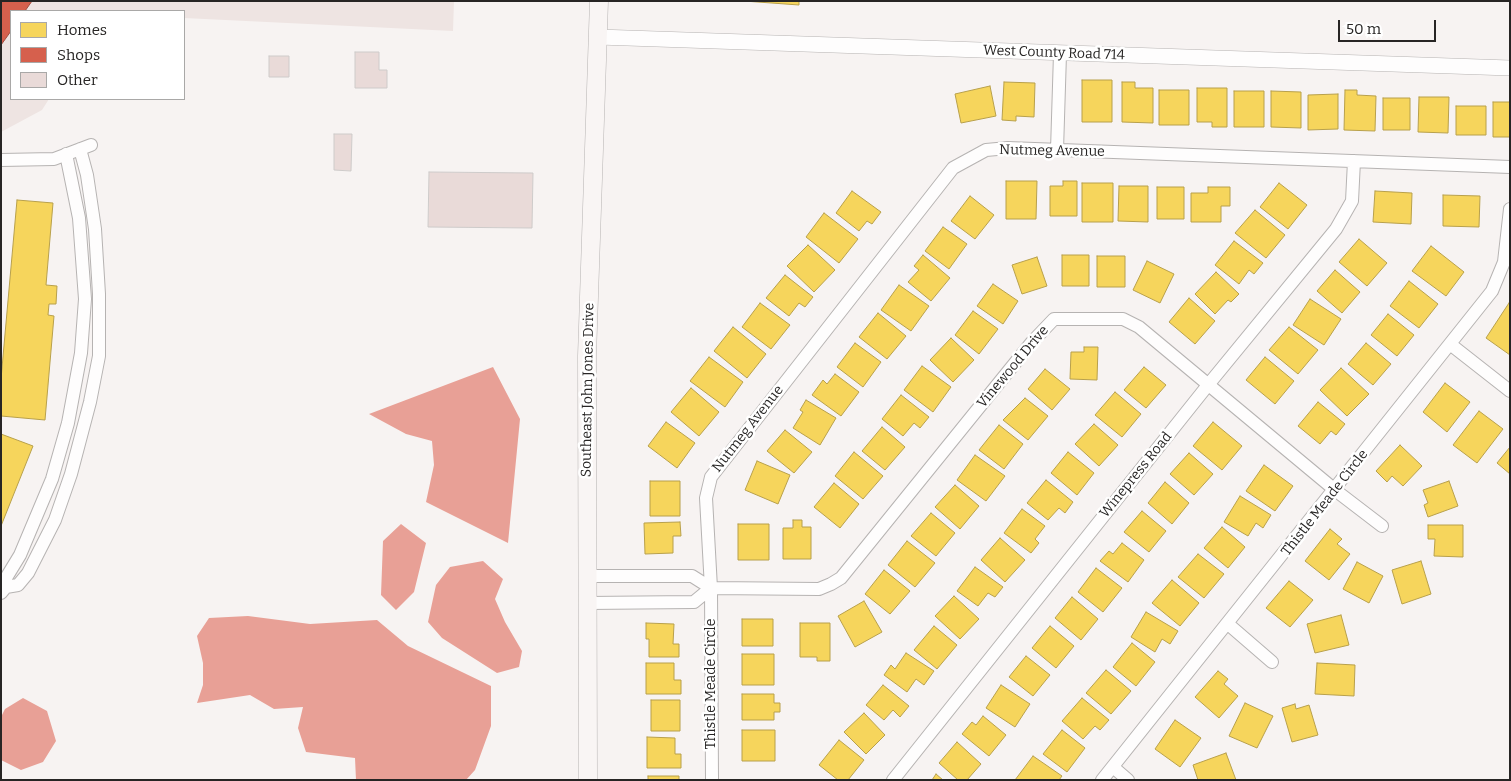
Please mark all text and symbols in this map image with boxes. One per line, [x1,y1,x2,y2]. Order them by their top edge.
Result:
legend [10,10,185,100]
scale bar [1341,10,1438,42]
text: 50 m [1346,20,1381,38]
text: Homes [57,21,107,39]
street label: West County Road 714 [983,42,1125,64]
text: Shops [57,46,100,64]
text: Other [57,71,98,89]
street label: Nutmeg Avenue [999,142,1105,160]
street label: Southeast John Jones Drive [578,303,598,477]
street label: Vinewood Drive [974,322,1052,412]
street label: Nutmeg Avenue [709,382,787,476]
street label: Winepress Road [1096,429,1176,521]
street label: Thistle Meade Circle [1278,446,1372,560]
street label: Thistle Meade Circle [703,619,719,749]

